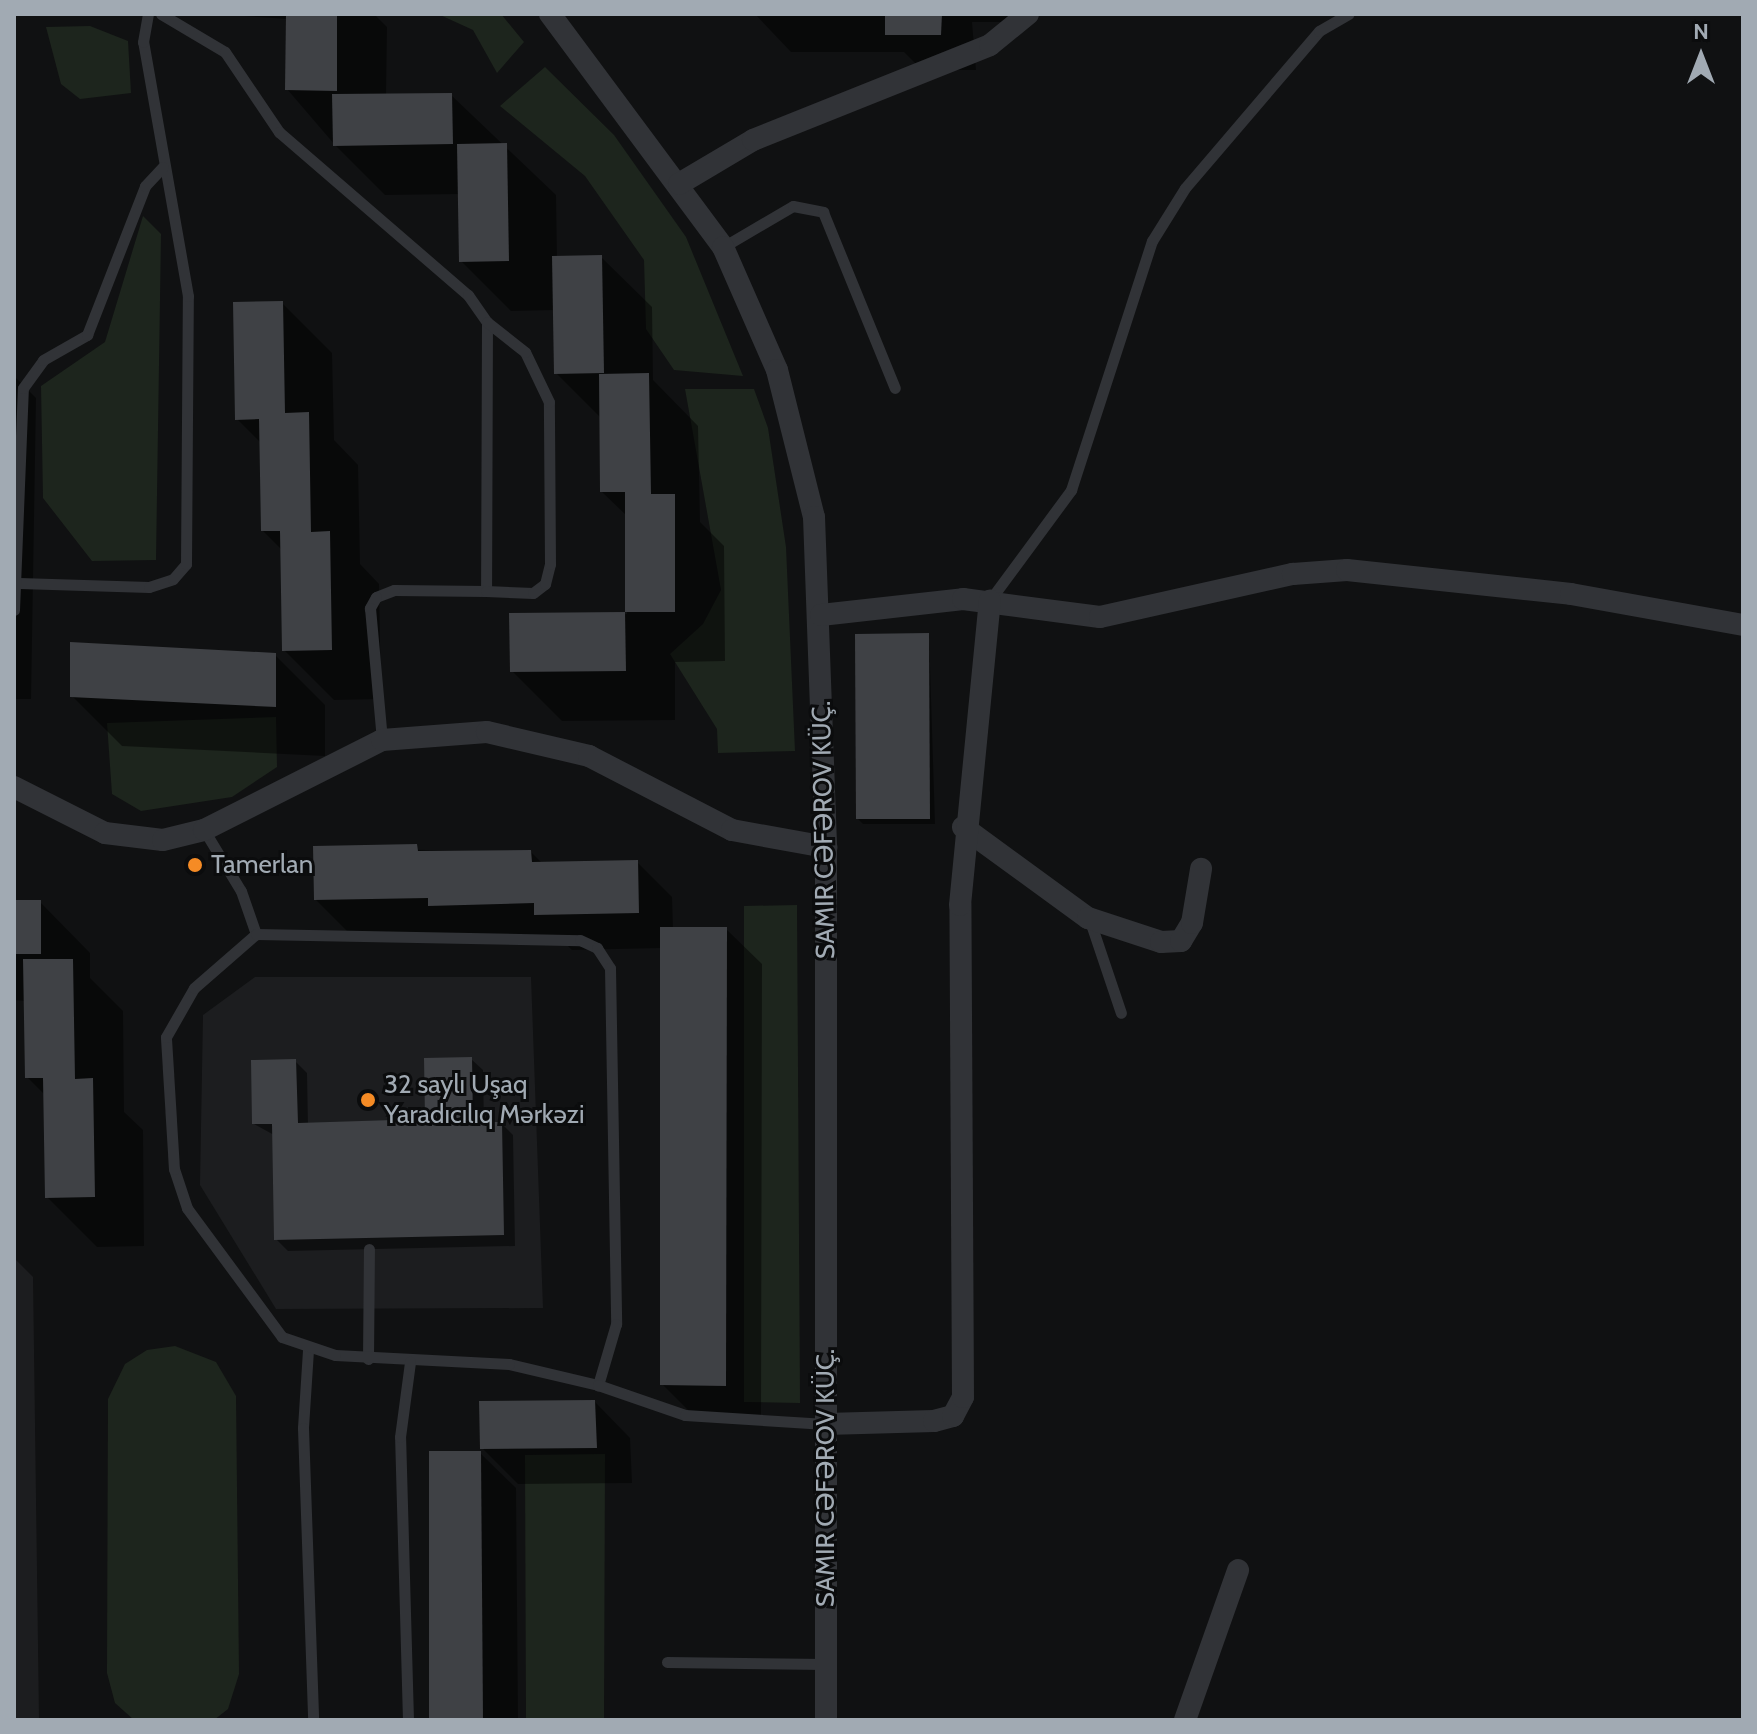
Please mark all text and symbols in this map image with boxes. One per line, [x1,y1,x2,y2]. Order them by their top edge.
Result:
north arrow [1661,16,1741,96]
text: N [1693,18,1709,45]
street label: SAMIR CƏFƏROV KÜÇ. [806,701,842,959]
place label: Tamerlan [211,849,313,881]
marker: Tamerlan [186,856,204,874]
place label: 32 saylı Uşaq Yaradıcılıq Mərkəzi [384,1069,585,1130]
marker: 32 saylı Uşaq Yaradıcılıq Mərkəzi [359,1091,377,1109]
street label: SAMIR CƏFƏROV KÜÇ. [810,1349,842,1607]

